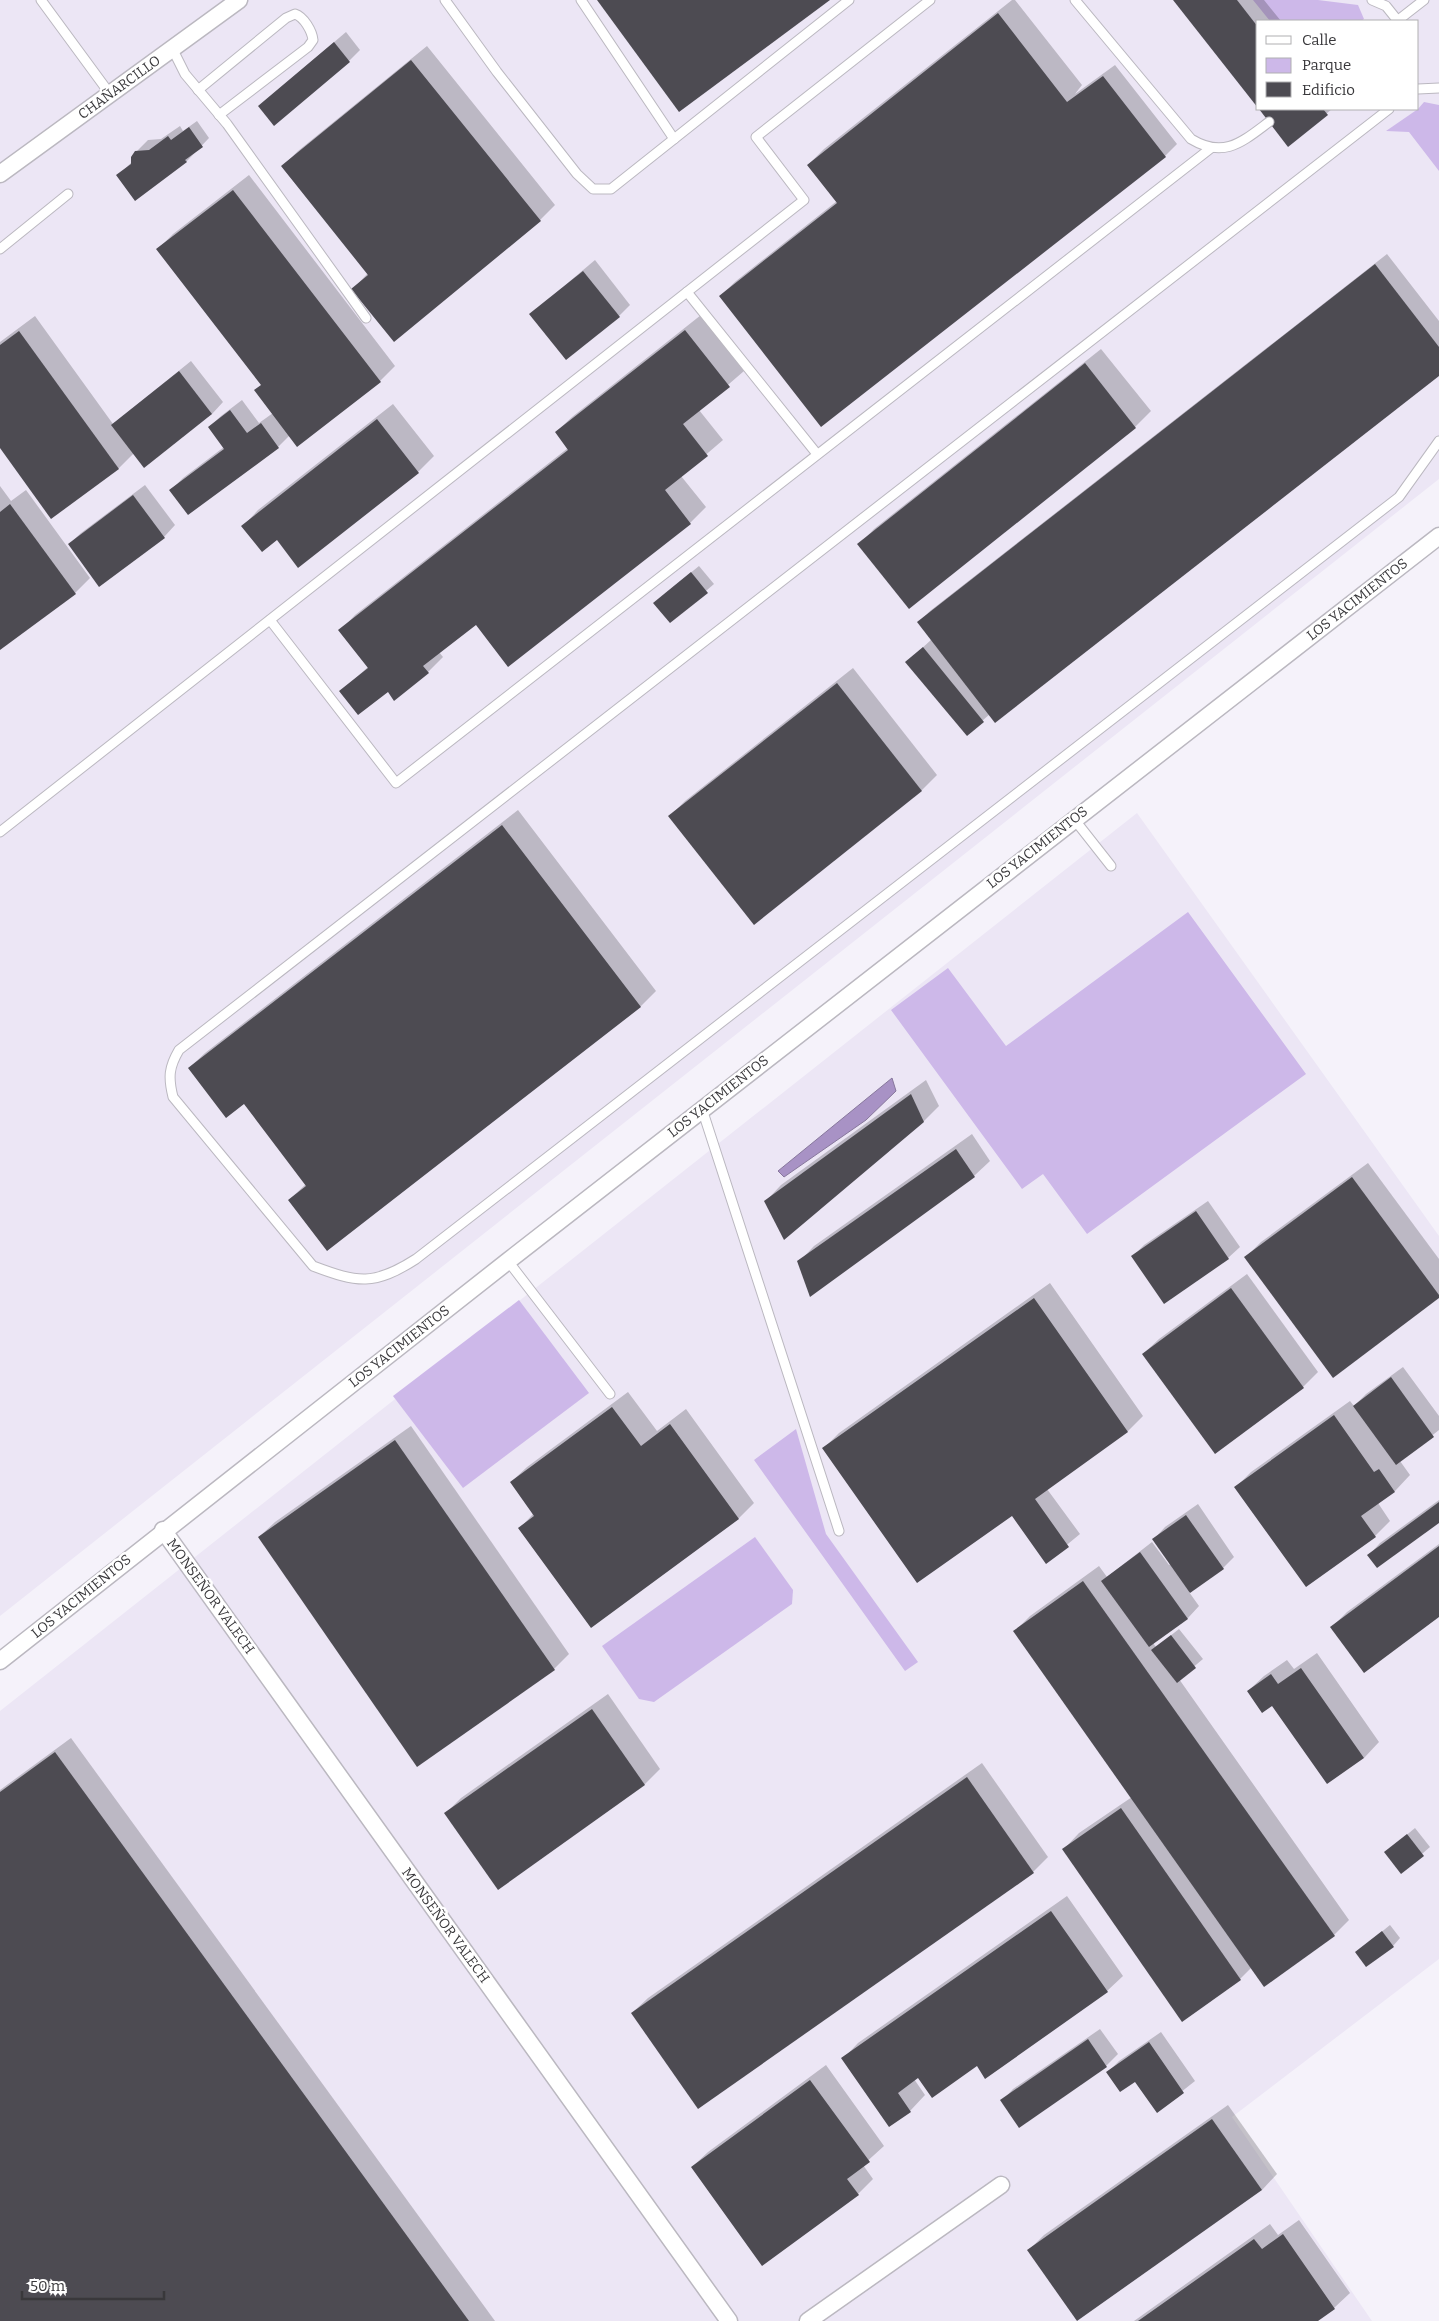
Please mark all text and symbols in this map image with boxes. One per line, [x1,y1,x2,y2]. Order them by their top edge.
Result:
legend [1256,20,1419,110]
text: Calle [1302,31,1336,49]
street label: CHAÑARCILLO [75,52,164,123]
text: Parque [1302,56,1351,74]
text: Edificio [1302,81,1355,99]
street label: LOS YACIMIENTOS [1303,555,1411,644]
street label: LOS YACIMIENTOS [983,803,1091,892]
street label: LOS YACIMIENTOS [664,1052,772,1141]
street label: LOS YACIMIENTOS [345,1302,453,1391]
street label: MONSEÑOR VALECH [163,1535,258,1657]
street label: LOS YACIMIENTOS [28,1551,135,1642]
street label: MONSEÑOR VALECH [398,1864,493,1986]
scale bar [22,2268,165,2300]
text: 50 m [30,2277,66,2295]

